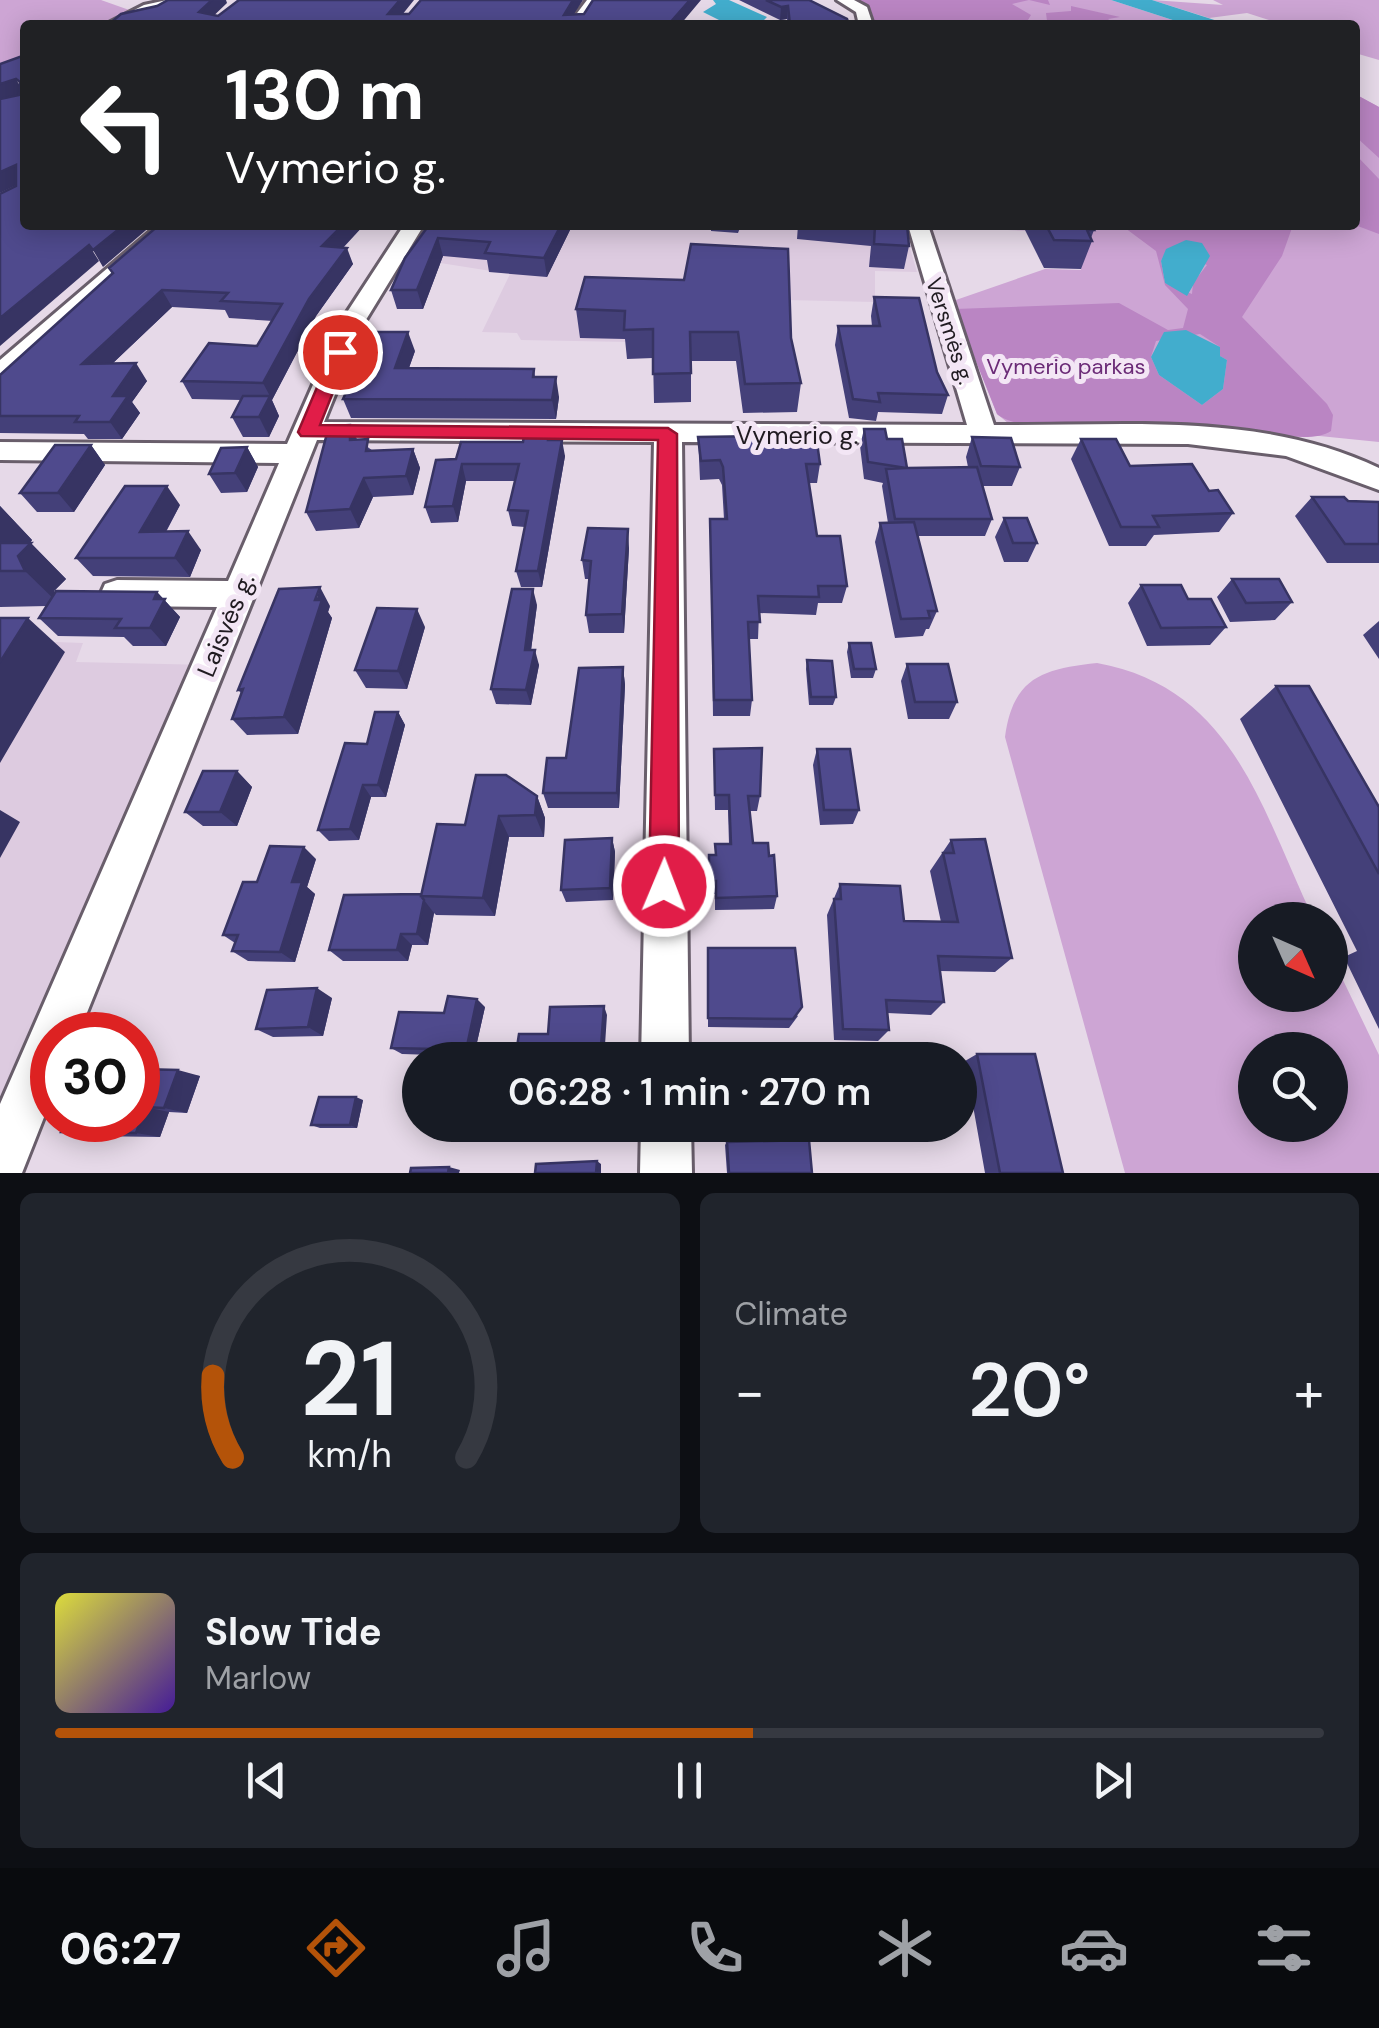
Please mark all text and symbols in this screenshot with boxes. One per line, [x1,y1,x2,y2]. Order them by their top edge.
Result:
text: 130 m [225,50,424,141]
icon: left [60,60,190,190]
text: Vymerio g. [225,138,446,197]
street label: Versmės g. [919,274,981,388]
pin [298,310,383,395]
icon: arrive [313,325,368,380]
park label: Vymerio parkas [986,352,1146,381]
street label: Vymerio g. [736,419,858,452]
street label: Laisvės g. [189,568,263,682]
position arrow [612,834,716,938]
north arrow [1238,902,1348,1012]
map controls [1238,902,1348,1142]
speed limit sign: 30 [30,1012,160,1142]
button: search [1238,1032,1348,1142]
text: 06:28 · 1 min · 270 m [508,1067,871,1117]
text: Climate [735,1293,848,1335]
text: 21 [301,1312,399,1447]
text: 20° [968,1342,1090,1439]
text: − [735,1356,765,1428]
text: + [1294,1356,1324,1428]
text: km/h [308,1432,392,1478]
text: Slow Tide [205,1607,382,1657]
text: Marlow [205,1657,311,1699]
icon: previous [239,1753,294,1808]
icon: pause [662,1753,717,1808]
icon: next [1085,1753,1140,1808]
icon: directions [301,1913,371,1983]
icon: music [491,1913,561,1983]
icon: phone [680,1913,750,1983]
icon: climate [870,1913,940,1983]
icon: car [1059,1913,1129,1983]
icon: filters [1249,1913,1319,1983]
text: 06:27 [60,1919,181,1978]

